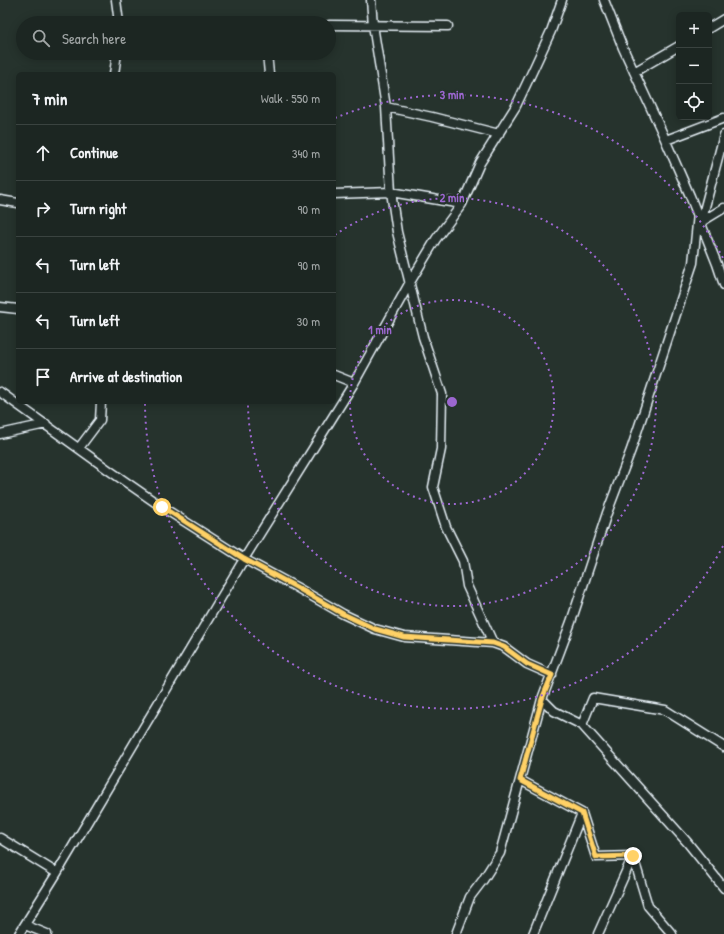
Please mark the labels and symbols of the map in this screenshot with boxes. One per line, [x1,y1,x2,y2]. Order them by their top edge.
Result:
text: 3 min [440,86,465,103]
text: 2 min [440,189,465,206]
text: 1 min [368,321,392,338]
centre of rings [445,395,459,409]
route start [153,498,171,516]
route end [624,847,642,865]

